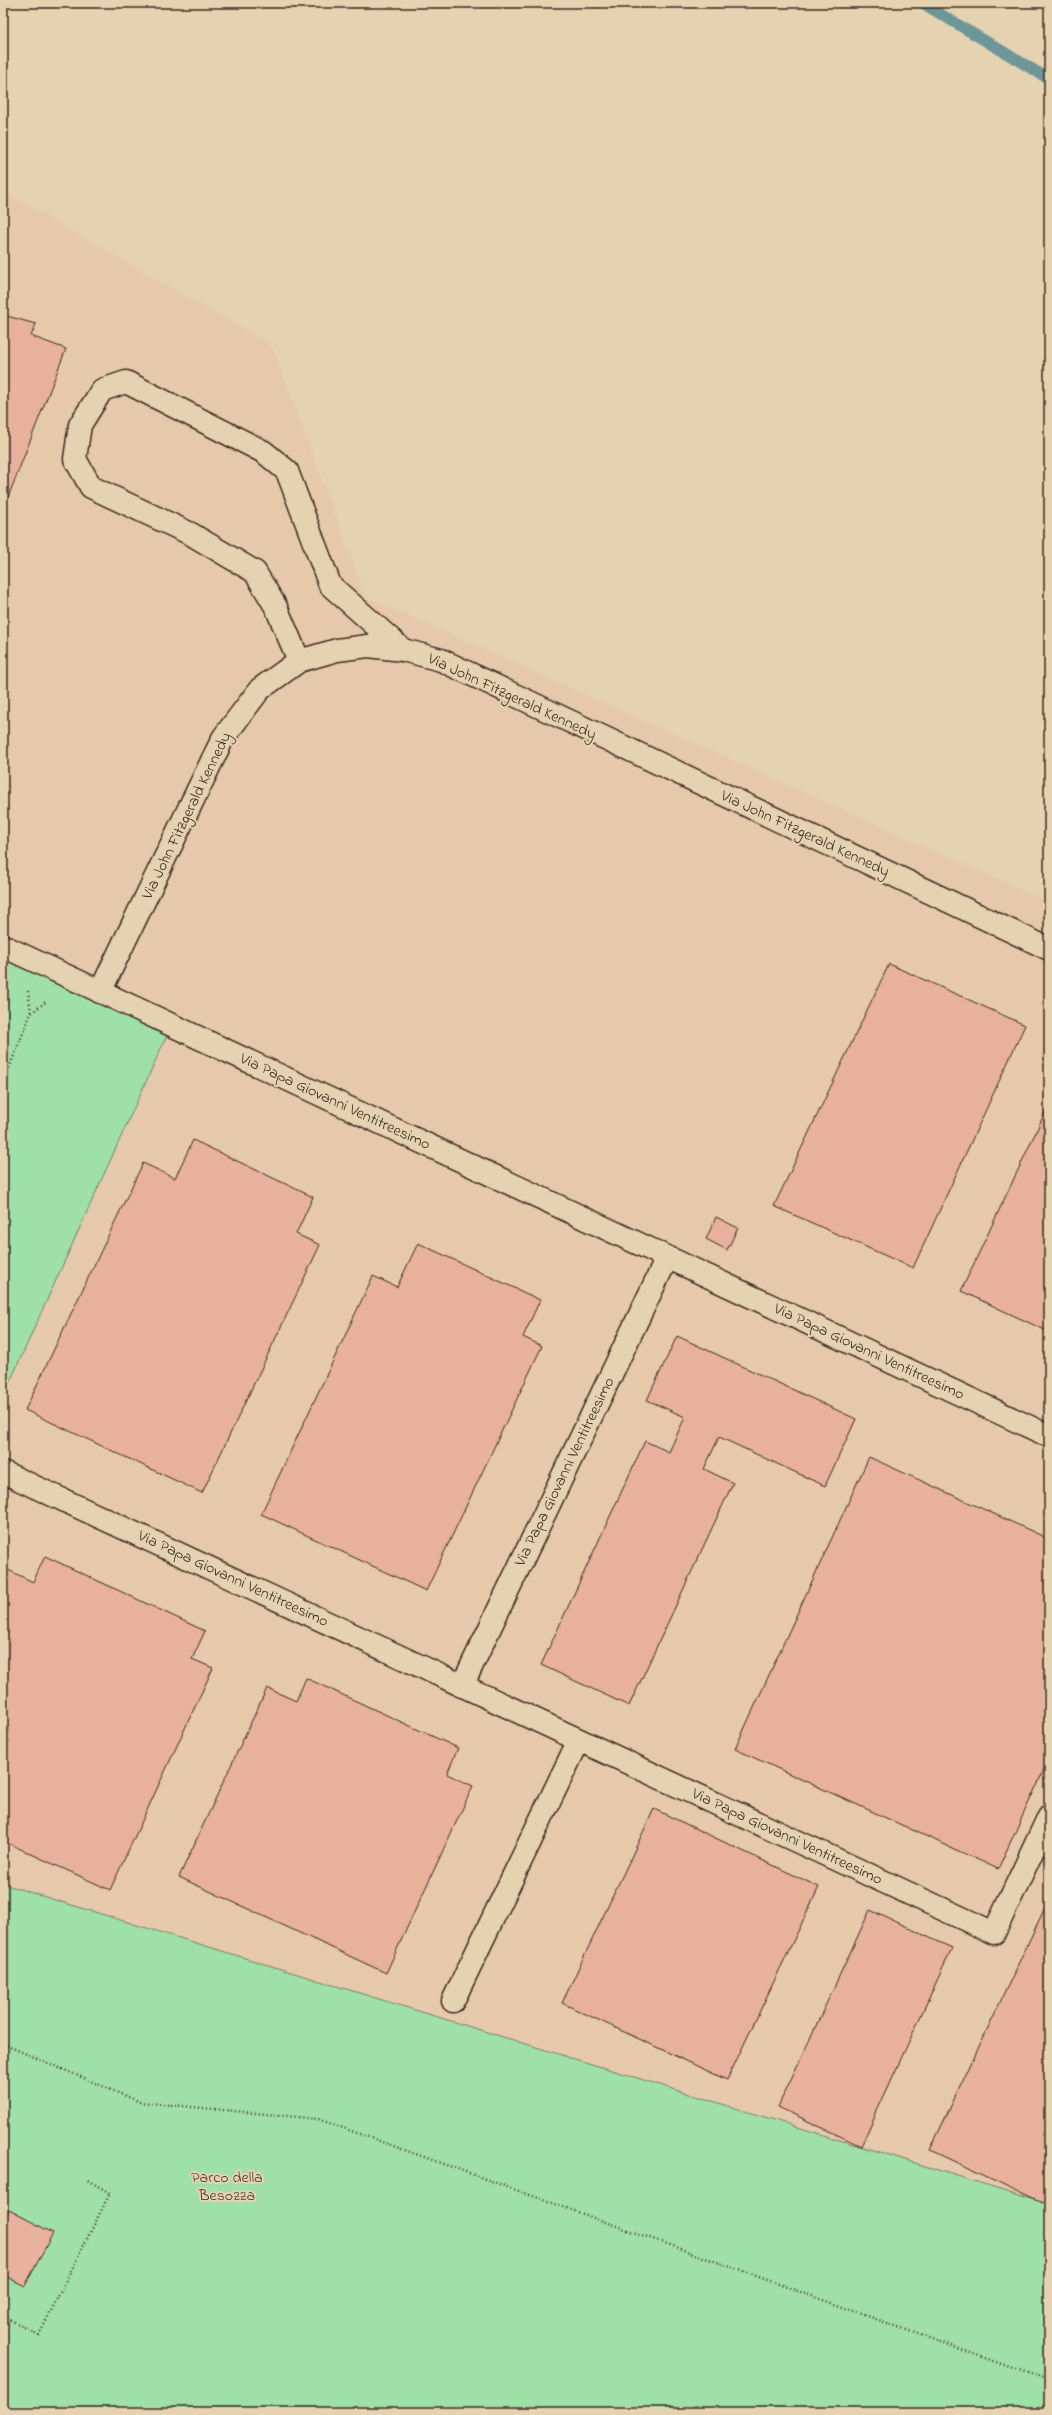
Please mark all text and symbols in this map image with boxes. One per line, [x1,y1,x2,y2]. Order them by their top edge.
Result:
street label: Via John Fitzgerald Kennedy [423,647,600,747]
street label: Via John Fitzgerald Kennedy [136,728,238,905]
street label: Via John Fitzgerald Kennedy [716,784,893,884]
street label: Via Papa Giovanni Ventitreesimo [235,1047,434,1157]
street label: Via Papa Giovanni Ventitreesimo [769,1297,968,1407]
street label: Via Papa Giovanni Ventitreesimo [508,1373,621,1572]
street label: Via Papa Giovanni Ventitreesimo [133,1524,332,1634]
street label: Via Papa Giovanni Ventitreesimo [687,1782,886,1892]
park label: Parco della Besozza [191,2166,263,2208]

